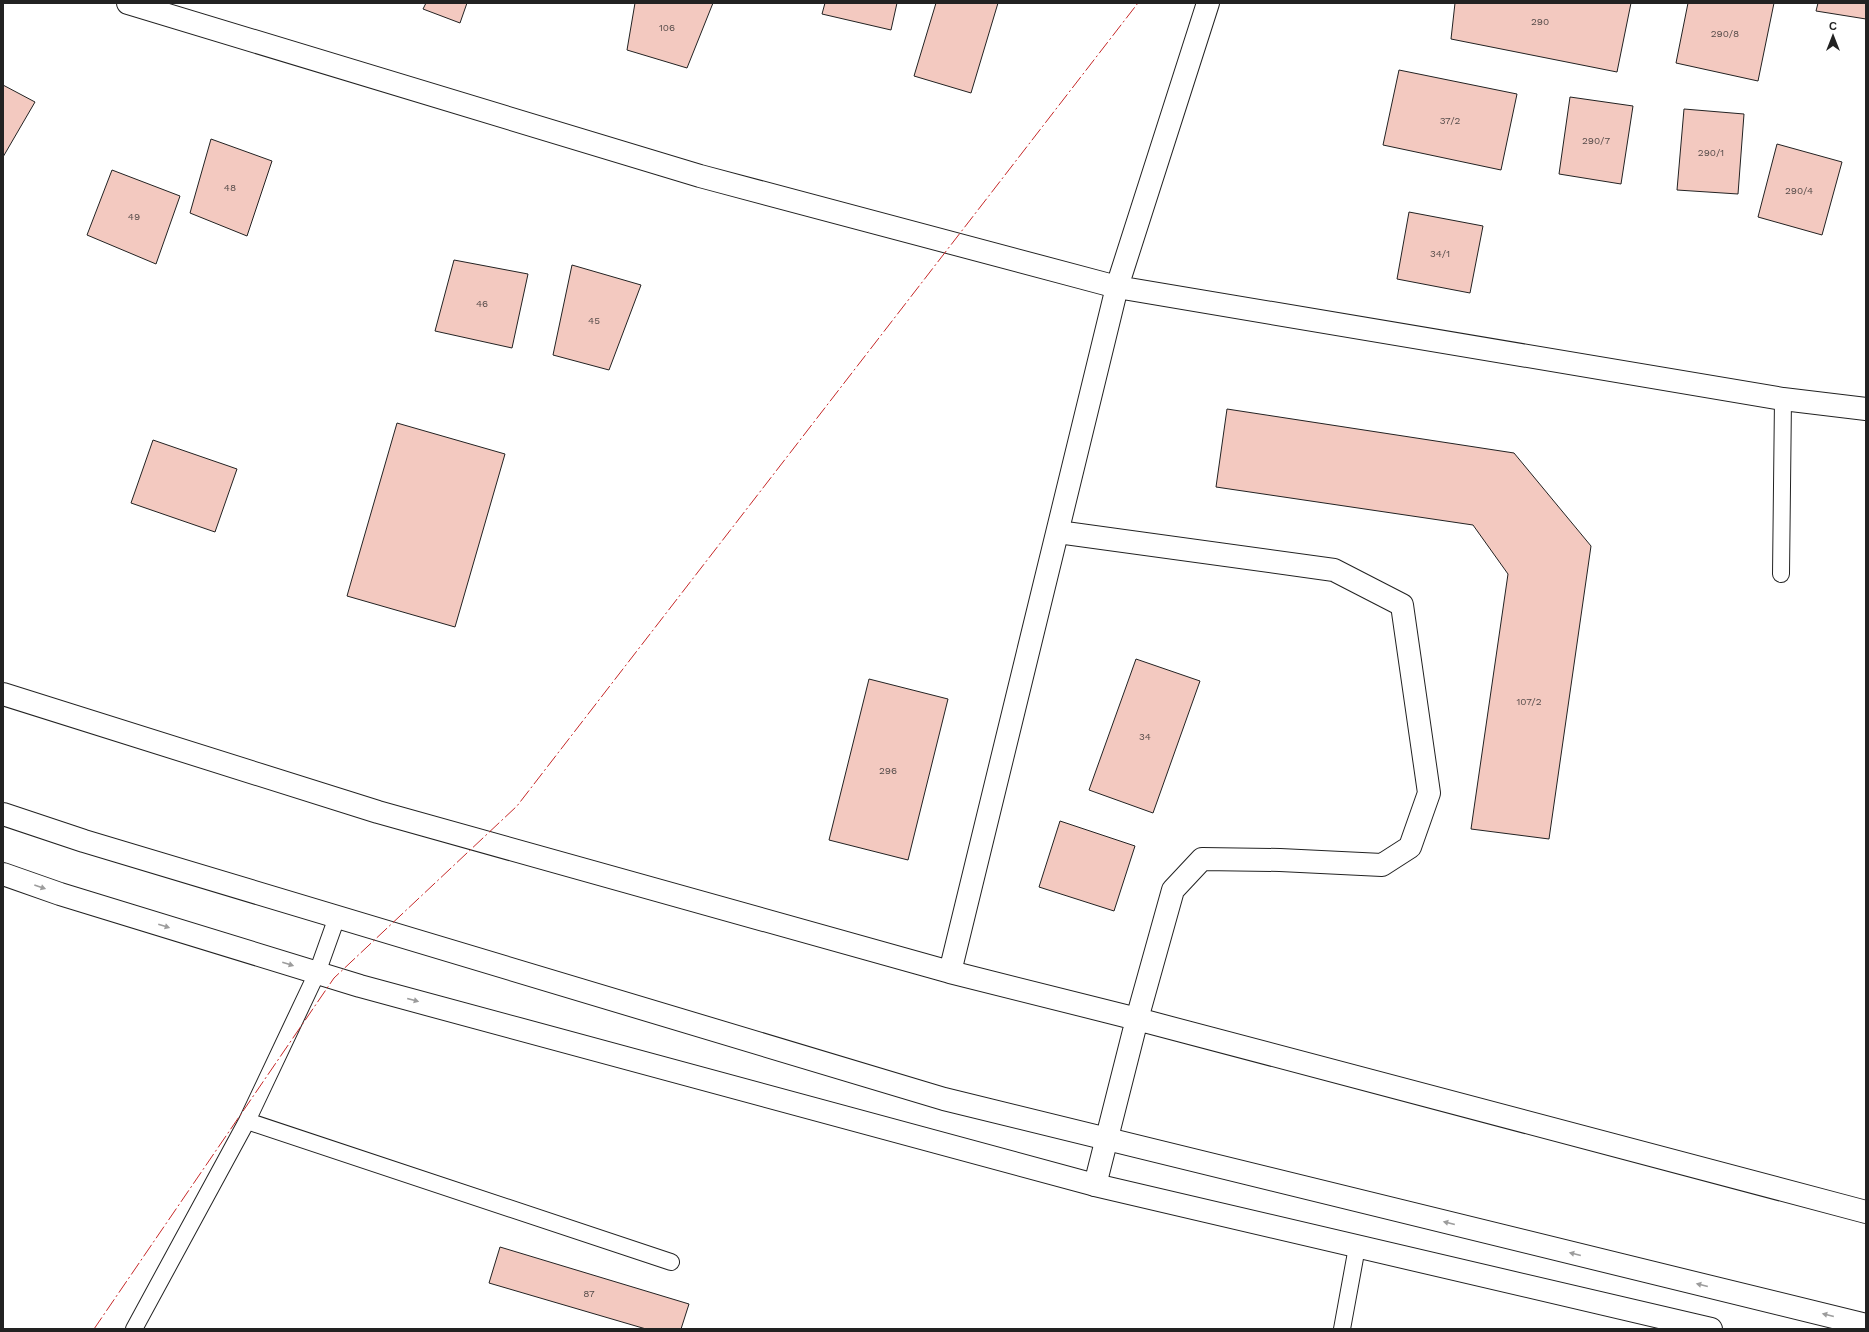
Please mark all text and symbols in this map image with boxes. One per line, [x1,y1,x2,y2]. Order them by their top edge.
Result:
house number: 290 [1531,16,1549,27]
north arrow [1813,16,1853,56]
text: С [1829,20,1837,33]
house number: 106 [659,22,675,33]
house number: 290/8 [1711,28,1739,39]
house number: 37/2 [1440,115,1461,126]
house number: 290/7 [1582,135,1610,146]
house number: 290/1 [1698,147,1724,158]
house number: 48 [224,182,236,193]
house number: 290/4 [1785,185,1813,196]
house number: 49 [128,211,140,222]
house number: 34/1 [1430,248,1450,259]
house number: 46 [476,298,488,309]
house number: 45 [588,315,600,326]
house number: 107/2 [1516,696,1542,707]
house number: 34 [1139,731,1151,742]
house number: 296 [879,765,897,776]
one-way arrow [34,884,46,890]
one-way arrow [158,923,170,929]
one-way arrow [282,961,294,967]
one-way arrow [407,997,419,1003]
one-way arrow [1443,1220,1455,1226]
one-way arrow [1569,1251,1581,1257]
one-way arrow [1696,1281,1708,1287]
house number: 87 [583,1288,595,1299]
one-way arrow [1822,1312,1834,1318]

